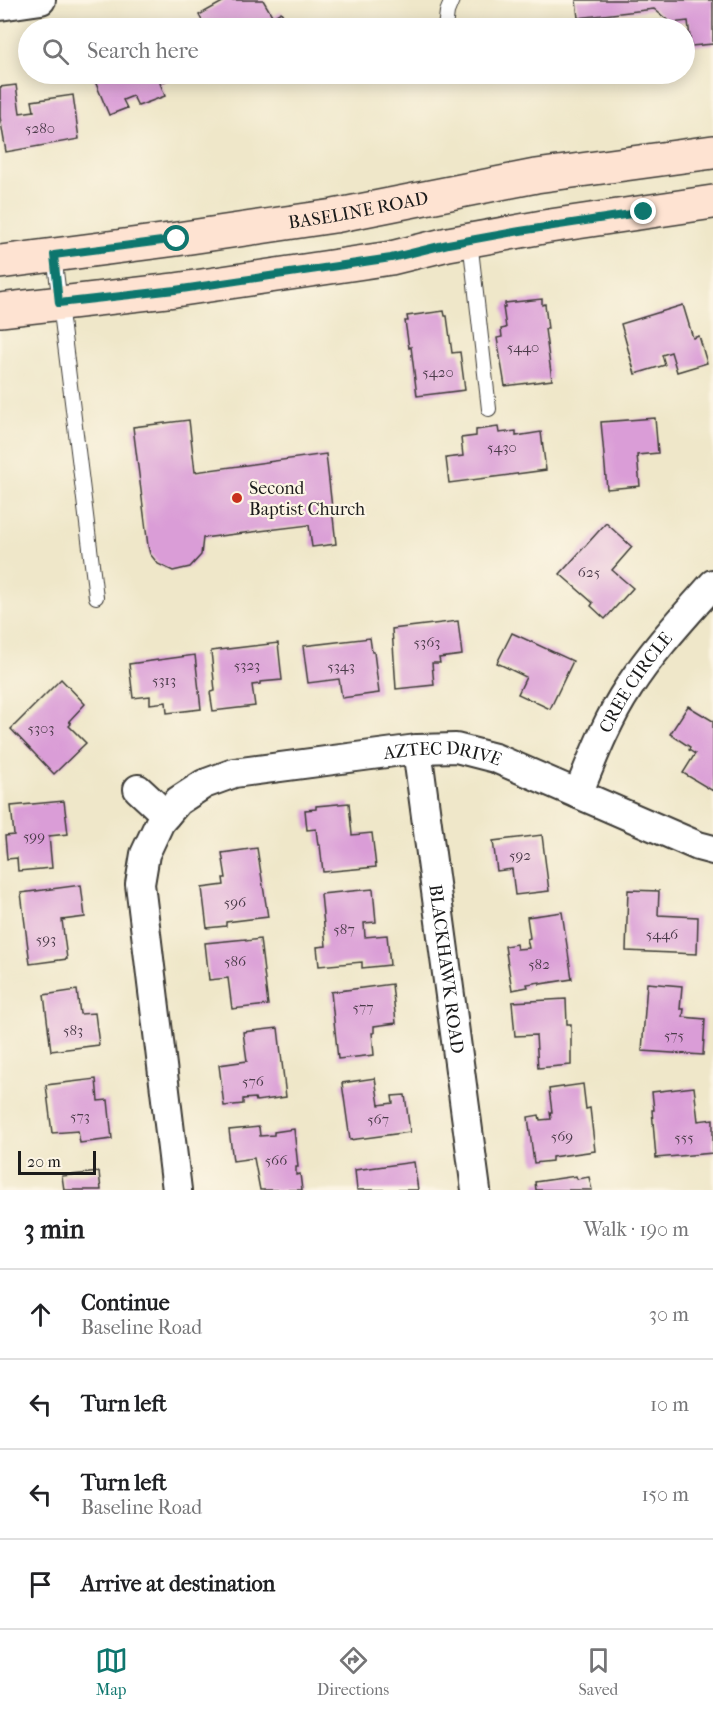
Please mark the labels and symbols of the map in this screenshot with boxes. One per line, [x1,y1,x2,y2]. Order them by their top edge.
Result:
house number: 5280 [25,119,55,137]
street label: BASELINE ROAD [287,188,430,234]
route end [630,198,656,224]
route start [163,225,189,251]
house number: 5440 [507,338,539,356]
house number: 5420 [422,363,454,381]
house number: 5430 [487,438,517,456]
place label: Second Baptist Church [249,478,365,520]
marker: Second Baptist Church [230,491,244,505]
house number: 625 [578,563,600,581]
street label: CREE CIRCLE [595,628,677,736]
house number: 5363 [414,633,440,651]
house number: 5323 [234,656,260,674]
house number: 5343 [327,657,355,675]
house number: 5313 [152,671,176,689]
house number: 5303 [27,719,55,737]
street label: AZTEC DRIVE [381,738,505,771]
house number: 599 [23,827,45,845]
house number: 592 [509,846,531,864]
street label: BLACKHAWK ROAD [424,883,468,1055]
house number: 596 [224,893,247,911]
house number: 587 [333,920,355,938]
house number: 5446 [646,925,679,943]
house number: 593 [36,930,56,948]
house number: 586 [224,952,247,970]
house number: 582 [528,955,550,973]
house number: 577 [353,998,373,1016]
house number: 583 [63,1021,83,1039]
house number: 575 [664,1026,684,1044]
house number: 576 [242,1072,265,1090]
house number: 573 [70,1107,90,1125]
house number: 567 [367,1110,389,1128]
house number: 569 [551,1127,573,1145]
house number: 555 [674,1128,694,1146]
scale bar [18,1148,96,1176]
house number: 566 [265,1151,288,1169]

